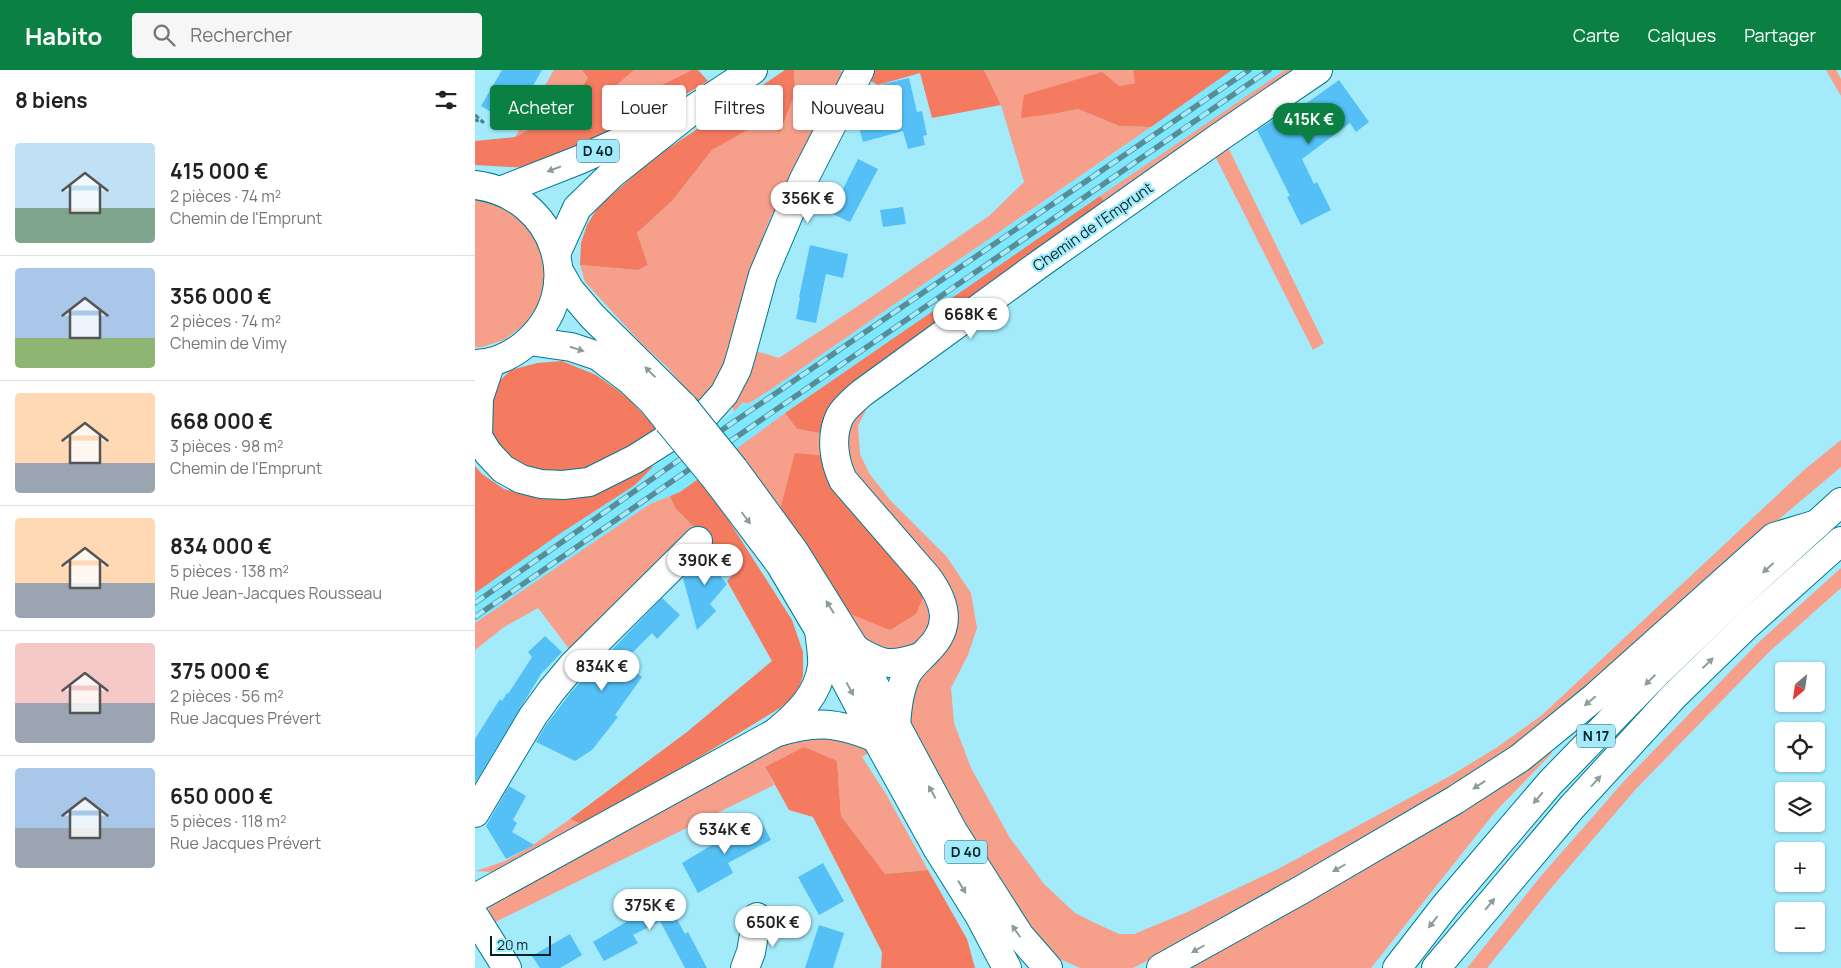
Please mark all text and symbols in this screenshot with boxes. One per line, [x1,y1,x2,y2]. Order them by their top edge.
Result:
search box [132,13,482,58]
text: Habito [25,19,102,52]
icon: search [150,21,178,49]
text: Rechercher [190,22,293,48]
text: Carte [1573,23,1620,47]
text: Calques [1648,23,1716,47]
text: Partager [1744,23,1816,47]
chip: Acheter [490,85,592,130]
chip: Louer [602,85,686,130]
chip: Filtres [696,85,783,130]
chip: Nouveau [793,85,902,130]
text: 8 biens [15,86,88,114]
icon: filters [432,86,460,114]
pin: 415K € [1268,102,1350,145]
text: 415K € [1284,108,1334,130]
road number: D 40 [577,140,619,162]
text: 415 000 € [170,157,268,185]
icon: home [55,163,115,223]
one-way arrow [546,165,561,173]
street label: Chemin de l'Emprunt [1028,177,1157,276]
pin: 356K € [767,182,849,224]
text: 2 pièces · 74 m² [170,185,281,207]
text: 356K € [782,187,834,209]
text: Chemin de l'Emprunt [170,207,322,229]
text: 356 000 € [170,282,272,310]
icon: home [55,288,115,348]
pin: 668K € [930,298,1012,340]
text: 668K € [944,303,998,325]
text: 2 pièces · 74 m² [170,310,281,332]
text: Chemin de Vimy [170,332,287,354]
one-way arrow [569,346,584,354]
one-way arrow [644,366,656,378]
text: 668 000 € [170,407,273,435]
icon: home [55,413,115,473]
text: 3 pièces · 98 m² [170,435,283,457]
text: Chemin de l'Emprunt [170,457,322,479]
one-way arrow [741,511,751,524]
text: 834 000 € [170,532,272,560]
icon: home [55,538,115,598]
pin: 390K € [664,544,746,586]
text: 390K € [678,549,732,571]
text: 5 pièces · 138 m² [170,560,289,582]
one-way arrow [1761,563,1774,574]
text: Rue Jean-Jacques Rousseau [170,582,382,604]
one-way arrow [825,600,834,614]
pin: 834K € [561,650,643,692]
text: 834K € [576,655,629,677]
text: 375 000 € [170,657,270,685]
one-way arrow [1702,657,1714,669]
north arrow [1775,662,1825,712]
map controls [1775,662,1825,952]
icon: home [55,663,115,723]
one-way arrow [1644,674,1656,686]
one-way arrow [846,682,854,696]
text: 2 pièces · 56 m² [170,685,284,707]
one-way arrow [1584,695,1597,706]
text: Rue Jacques Prévert [170,707,321,729]
button: locate [1775,722,1825,772]
road number: N 17 [1577,724,1615,748]
one-way arrow [1590,775,1602,787]
one-way arrow [1472,780,1485,789]
text: 650 000 € [170,782,273,810]
button: layers [1775,782,1825,832]
one-way arrow [927,785,936,799]
icon: home [55,788,115,848]
one-way arrow [1532,791,1543,804]
text: 5 pièces · 118 m² [170,810,286,832]
pin: 534K € [684,812,766,855]
text: 534K € [699,818,751,840]
text: Rue Jacques Prévert [170,832,321,854]
road number: D 40 [945,840,987,864]
button: + [1775,842,1825,892]
one-way arrow [1332,864,1347,872]
one-way arrow [957,880,966,893]
pin: 375K € [609,888,691,931]
text: 375K € [624,894,676,916]
one-way arrow [1484,898,1496,910]
button: − [1775,902,1825,952]
pin: 650K € [732,906,814,948]
text: 650K € [746,911,800,933]
one-way arrow [1427,915,1438,928]
one-way arrow [1011,924,1021,937]
scale bar [490,933,551,956]
text: 20 m [497,935,528,954]
one-way arrow [1192,944,1205,953]

